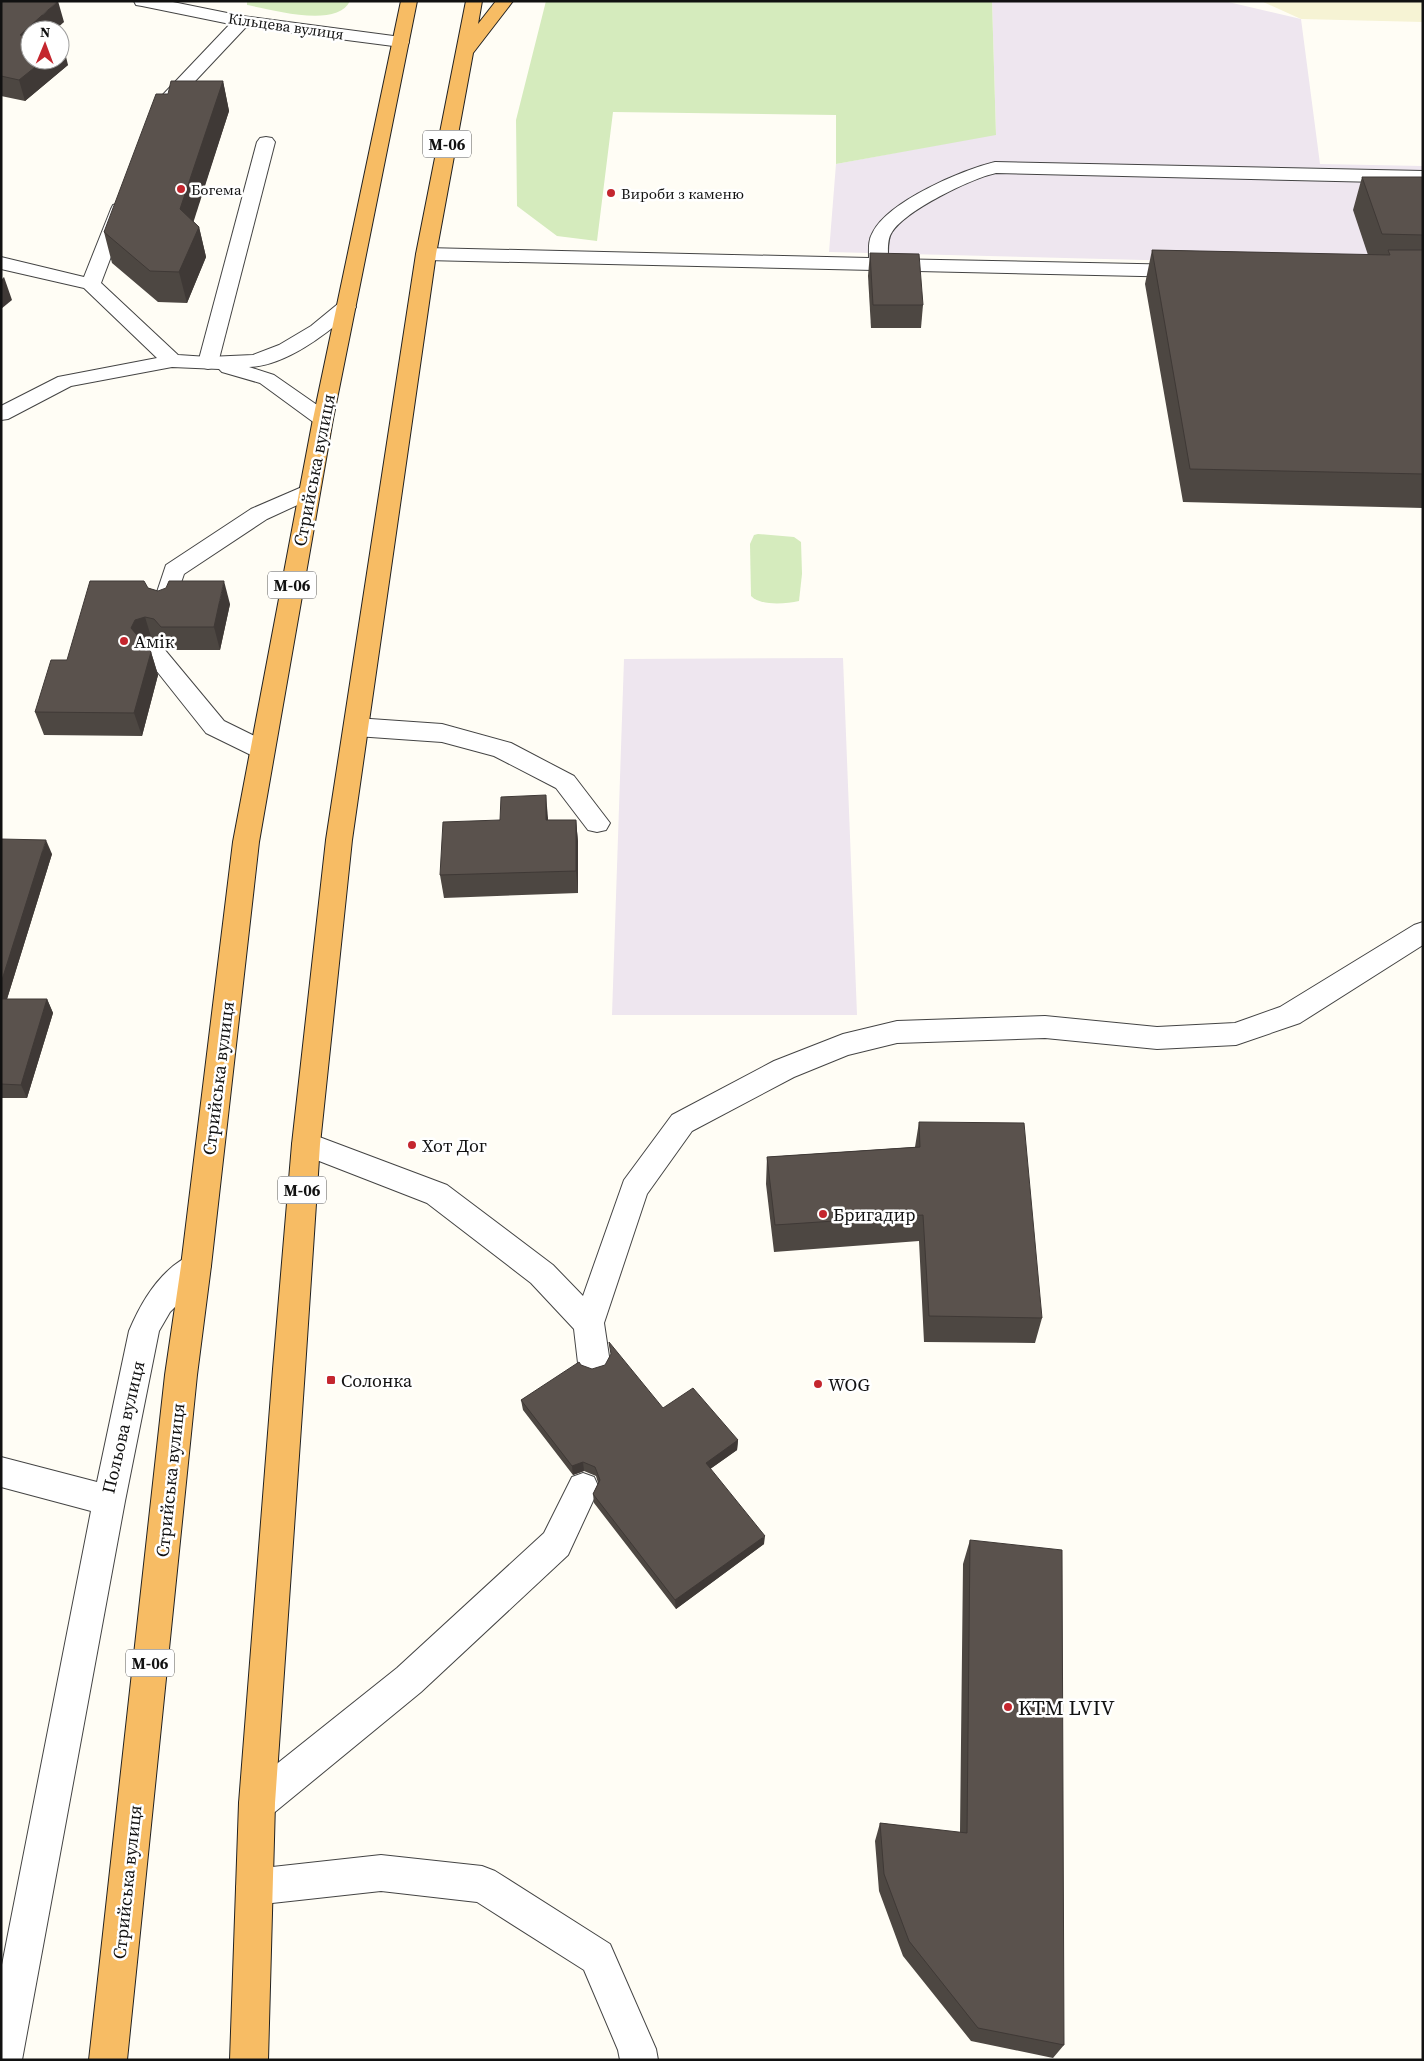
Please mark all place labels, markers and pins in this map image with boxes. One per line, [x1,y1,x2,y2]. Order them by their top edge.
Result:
place label: Богема [191,179,242,200]
marker: Богема [175,183,187,195]
place label: Вироби з каменю [621,183,744,204]
marker: Вироби з каменю [605,187,617,199]
place label: Амік [134,629,175,654]
marker: Амік [118,635,130,647]
place label: Хот Дог [422,1133,487,1158]
marker: Хот Дог [406,1139,418,1151]
place label: Бригадир [833,1202,915,1227]
marker: Бригадир [817,1208,829,1220]
place label: Солонка [341,1368,413,1393]
place label: WOG [828,1372,870,1397]
marker: Солонка [325,1374,337,1386]
marker: WOG [812,1378,824,1390]
place label: KTM LVIV [1018,1693,1115,1722]
marker: KTM LVIV [1002,1701,1014,1713]

